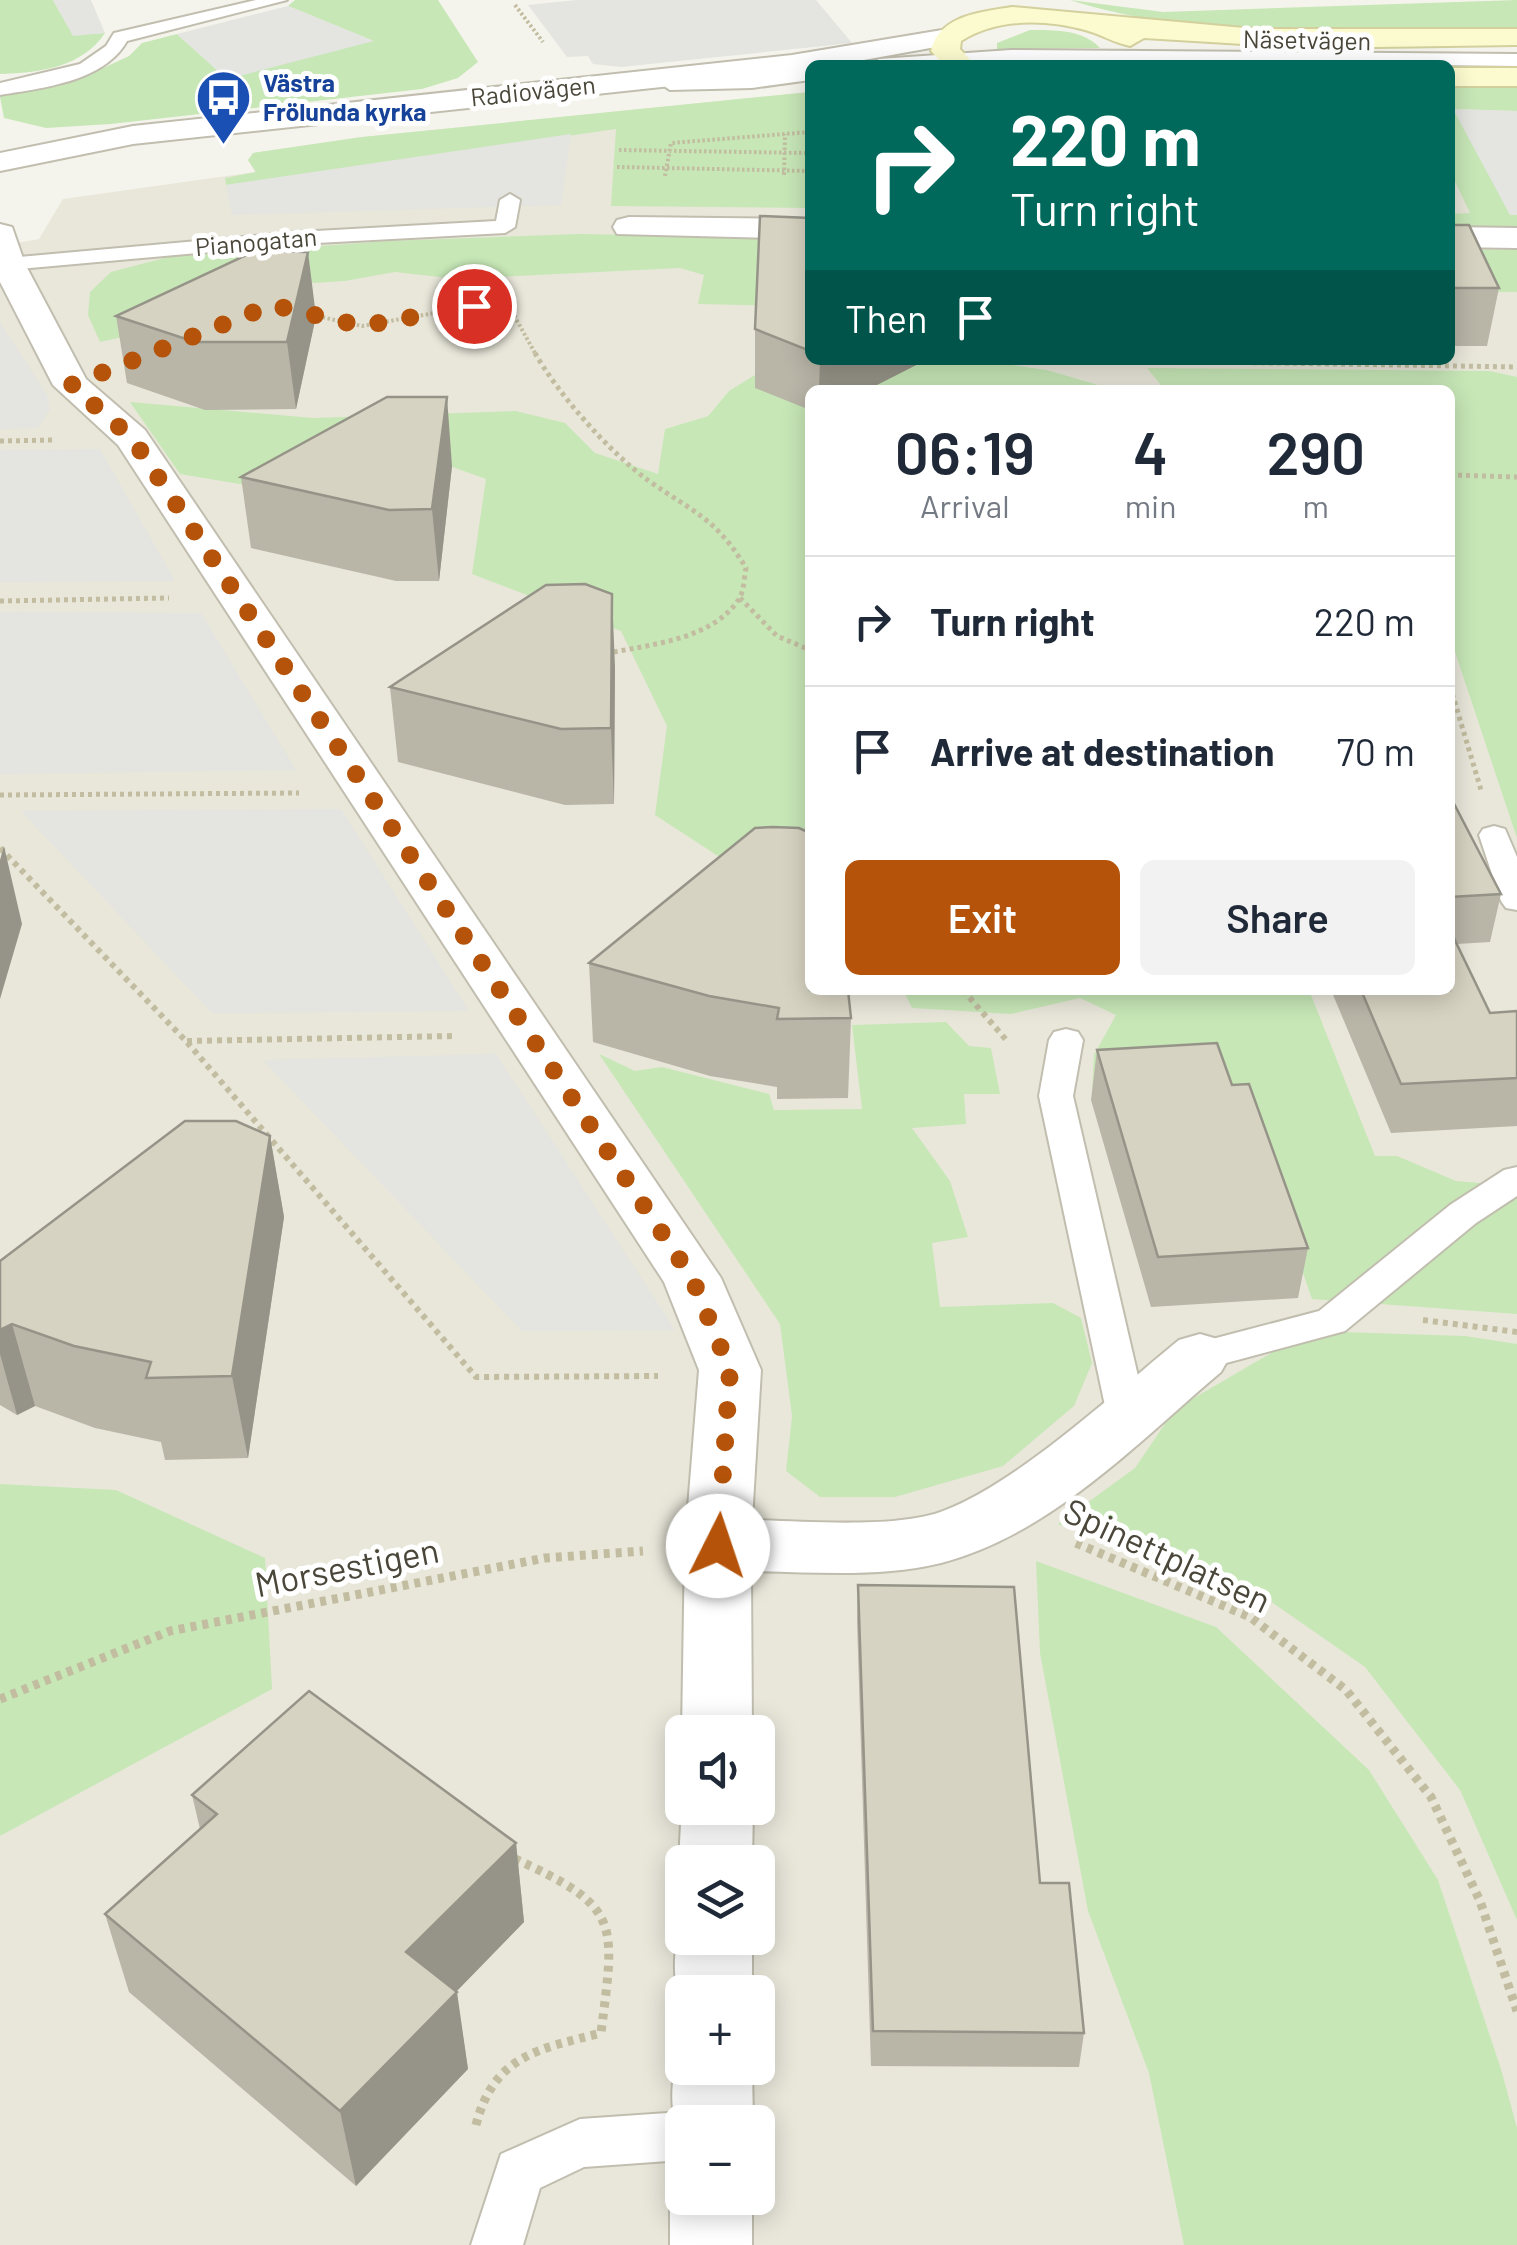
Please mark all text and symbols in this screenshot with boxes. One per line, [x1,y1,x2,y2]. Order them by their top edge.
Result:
street label: Näsetvägen [1243,23,1371,55]
bus stop icon: Västra Frölunda kyrka [194,67,254,146]
place label: Västra Frölunda kyrka [263,67,426,126]
street label: Radiovägen [469,69,597,111]
text: 220 m [1010,96,1201,180]
icon: right [845,100,975,230]
text: Turn right [1010,181,1200,235]
street label: Pianogatan [194,221,318,261]
pin [432,264,517,349]
icon: arrive [447,279,502,334]
icon: arrive [948,290,1003,345]
text: Then [845,295,928,341]
text: 06:19 [895,415,1035,487]
text: 4 [1133,415,1168,487]
text: 290 [1266,415,1365,487]
text: Arrival [920,486,1010,524]
text: min [1125,486,1177,524]
text: m [1303,486,1329,524]
icon: right [845,594,900,649]
text: Turn right [930,598,1095,644]
text: 220 m [1314,598,1415,644]
icon: arrive [845,724,900,779]
text: Arrive at destination [930,728,1275,774]
text: 70 m [1337,728,1415,774]
button: Exit [845,860,1120,975]
button: Share [1140,860,1415,975]
street label: Spinettplatsen [1058,1488,1278,1620]
position arrow [666,1494,770,1598]
street label: Morsestigen [251,1528,442,1604]
map controls [665,1715,775,2215]
button: sound [665,1715,775,1825]
button: layers [665,1845,775,1955]
button: + [665,1975,775,2085]
button: − [665,2105,775,2215]

